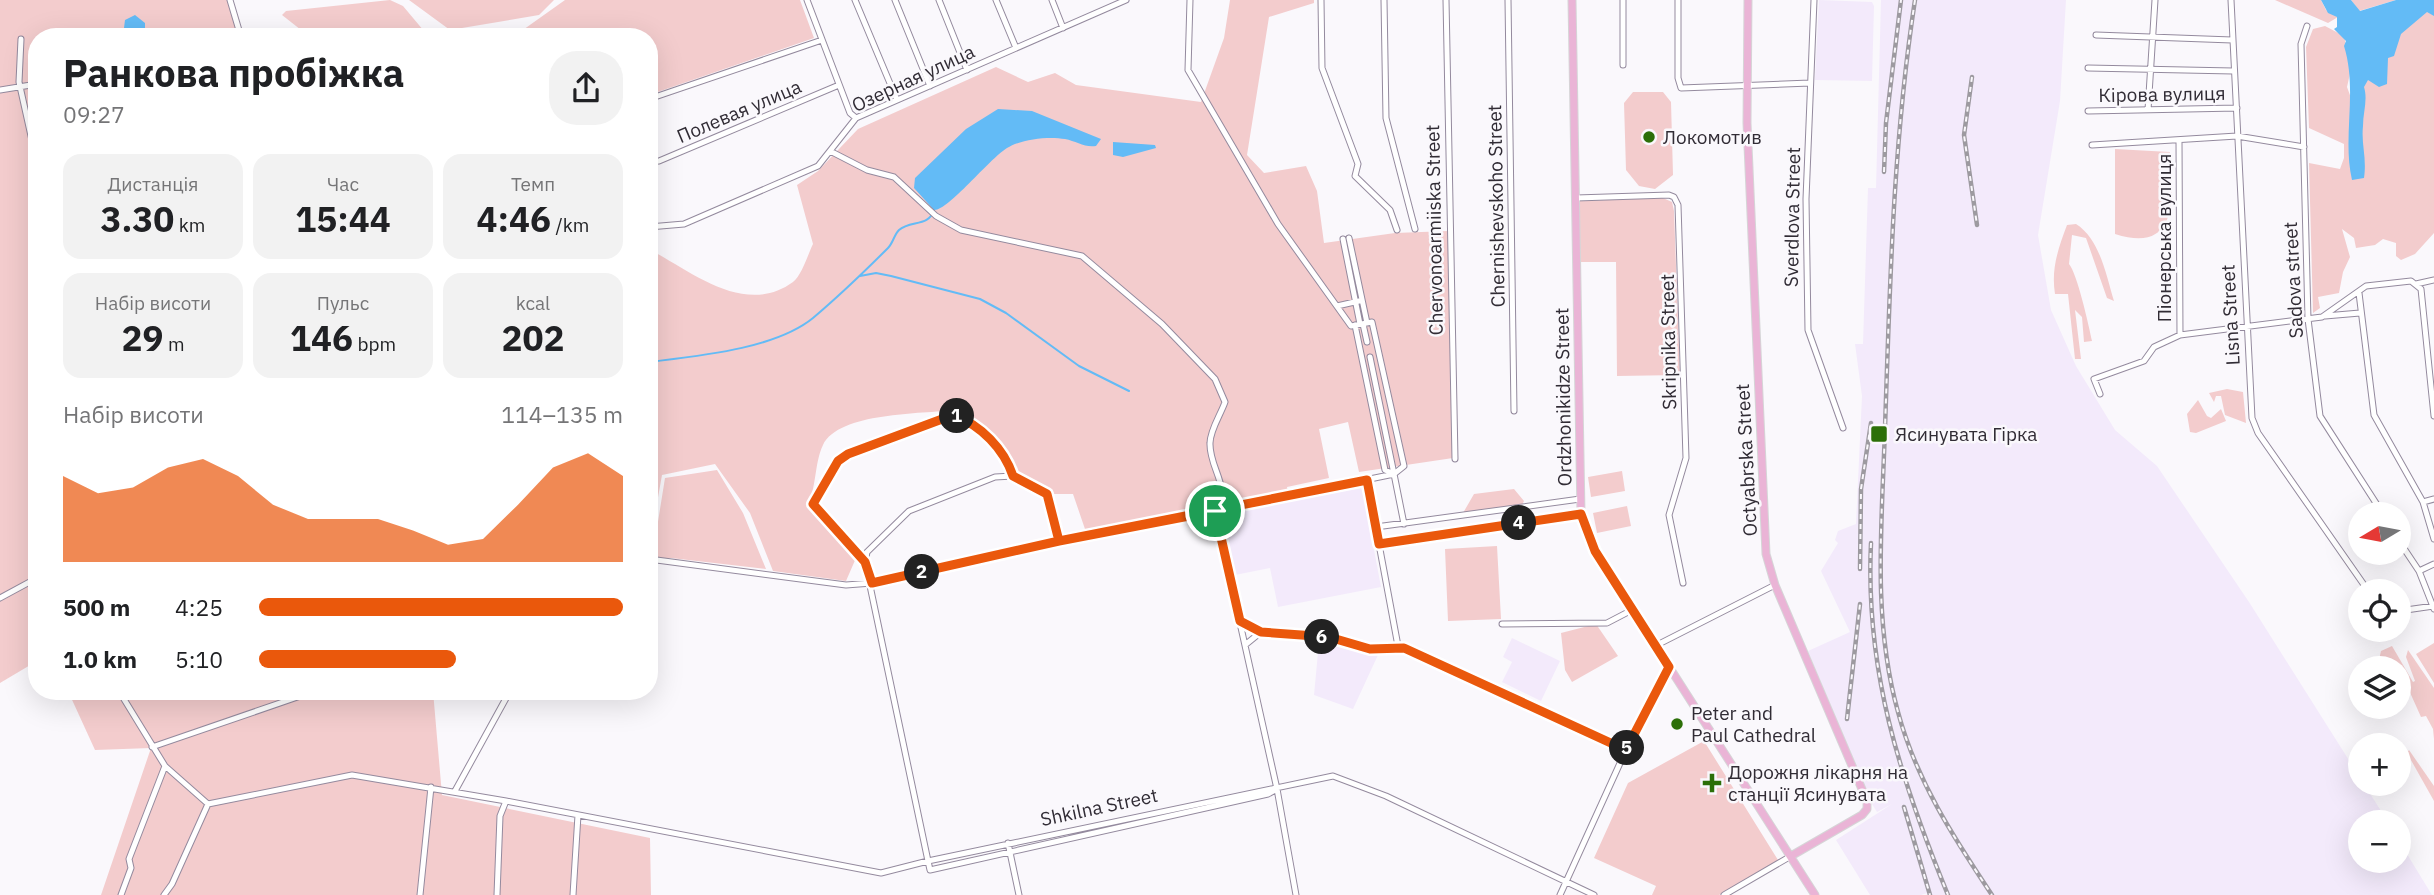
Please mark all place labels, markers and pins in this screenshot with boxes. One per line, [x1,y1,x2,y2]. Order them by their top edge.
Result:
place label: Локомотив [1663,125,1762,149]
marker: Локомотив [1641,129,1657,145]
pin: 1 [940,398,974,434]
place label: Ясинувата Гірка [1895,422,2037,446]
marker: Ясинувата Гірка [1869,424,1889,444]
pin [1185,481,1245,541]
pin: 4 [1502,505,1536,540]
pin: 2 [904,554,940,590]
pin: 6 [1304,620,1340,654]
place label: Peter and Paul Cathedral [1691,701,1816,747]
marker: Peter and Paul Cathedral [1669,716,1685,732]
pin: 5 [1610,730,1644,766]
place label: Дорожня лікарня на станції Ясинувата [1728,760,1908,806]
marker: Дорожня лікарня на станції Ясинувата [1702,773,1722,793]

